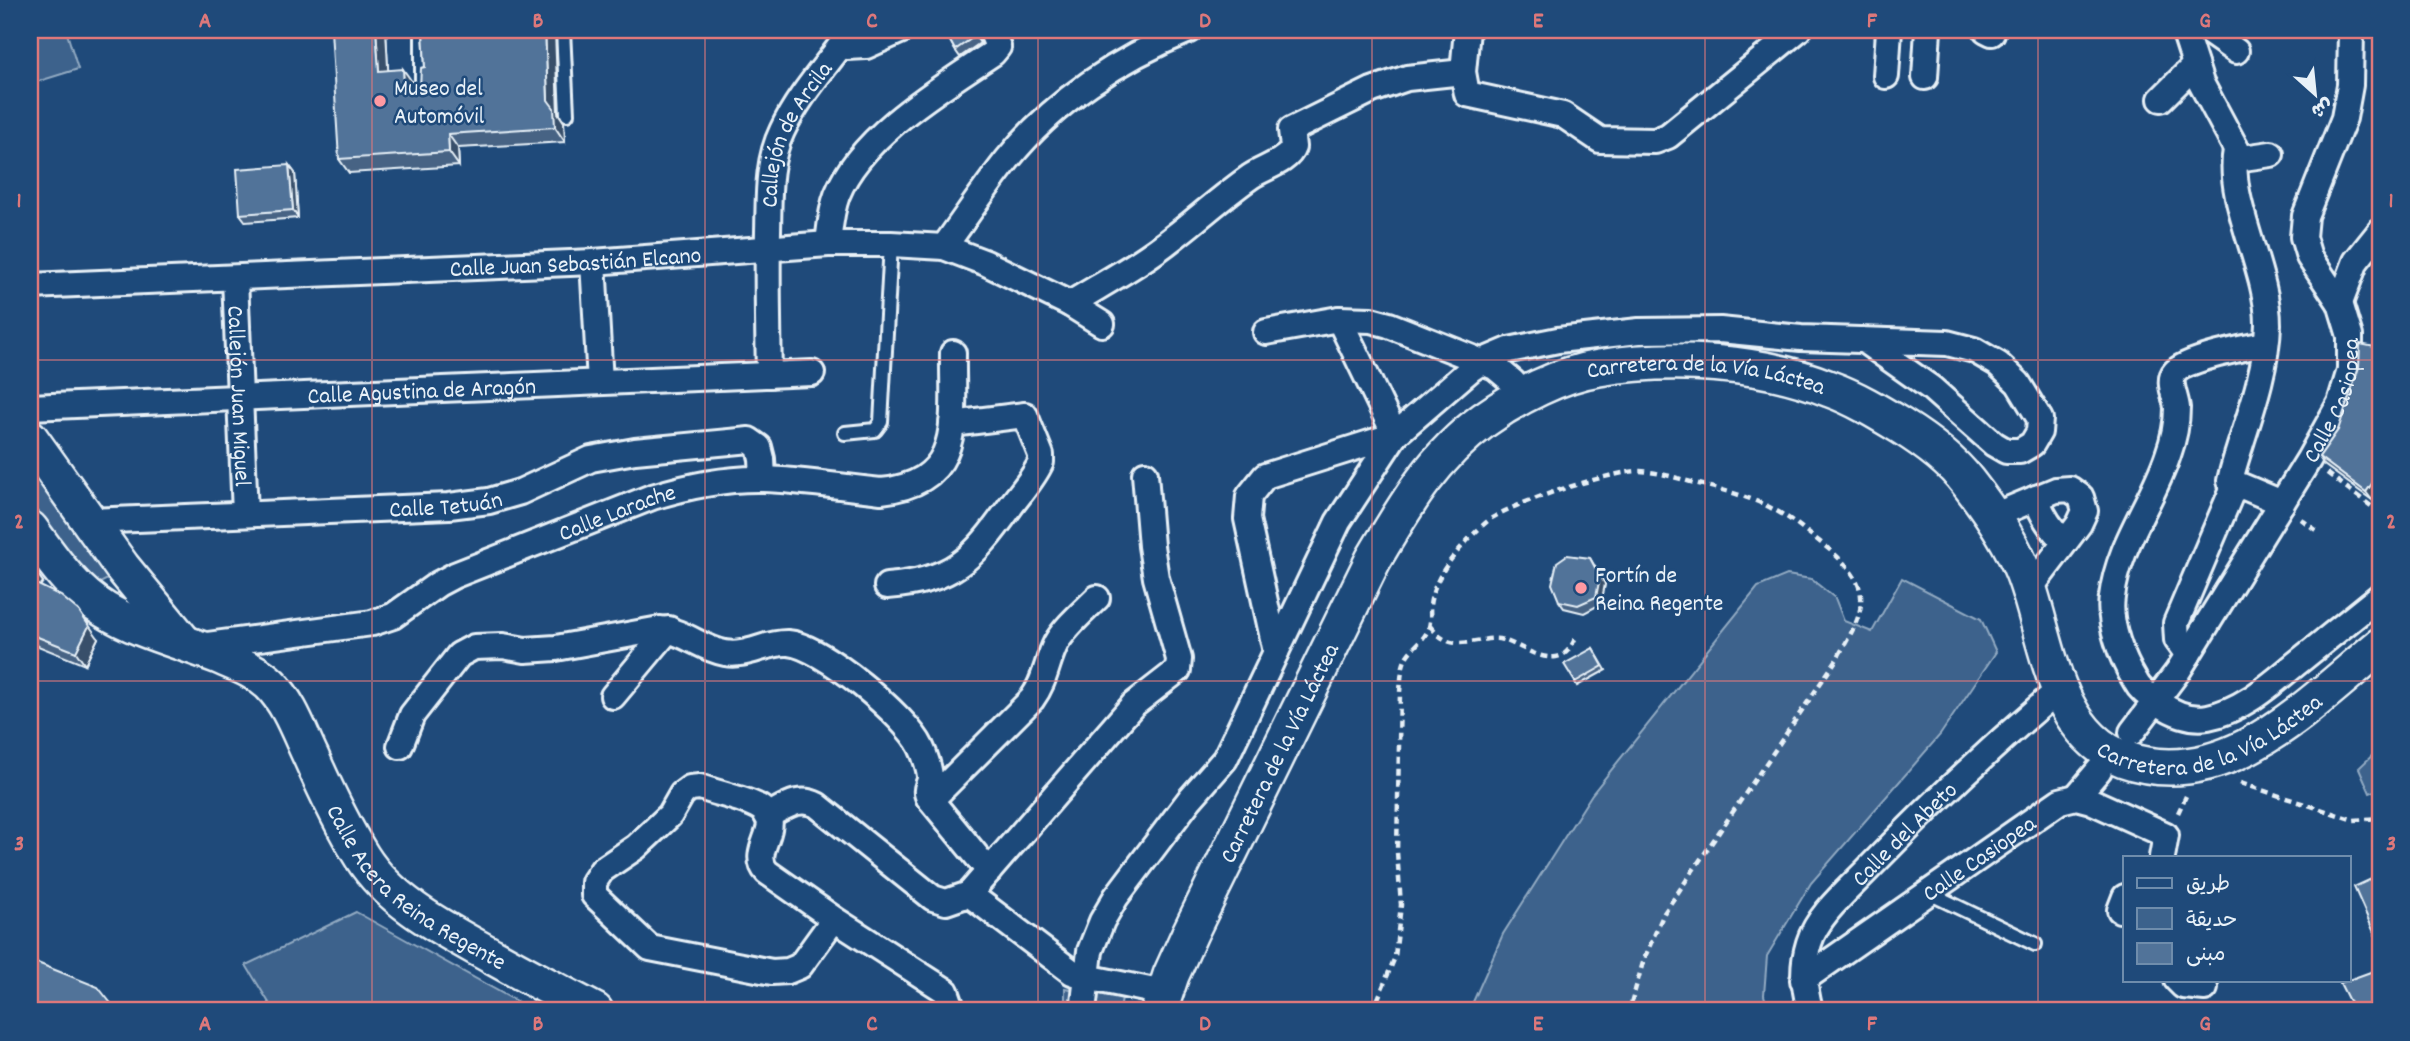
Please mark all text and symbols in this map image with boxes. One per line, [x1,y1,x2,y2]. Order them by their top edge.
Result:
text: A [199,6,211,39]
text: B [533,6,544,39]
text: C [866,6,878,39]
text: D [1199,6,1211,39]
text: E [1533,6,1544,39]
text: F [1867,6,1878,39]
text: G [2199,6,2211,39]
street label: Callejón de Arcila [754,55,843,208]
north arrow [2280,60,2350,130]
place label: Museo del Automóvil [394,73,485,135]
text: ش [2306,89,2337,123]
marker: Museo del Automóvil [372,93,388,109]
text: 1 [16,186,22,219]
text: 1 [2388,186,2394,219]
street label: Calle Juan Sebastián Elcano [449,240,703,288]
street label: Callejón Juan Miguel [216,305,258,488]
street label: Calle Casiopea [2296,337,2370,470]
street label: Carretera de la Vía Láctea [1584,348,1830,406]
street label: Calle Agustina de Aragón [307,371,537,415]
street label: Calle Larache [554,477,680,552]
street label: Calle Tetuán [389,484,507,528]
text: 2 [14,507,24,540]
text: 2 [2386,507,2396,540]
place label: Fortín de Reina Regente [1595,560,1723,622]
marker: Fortín de Reina Regente [1573,580,1589,596]
street label: Carretera de la Vía Láctea [1213,637,1350,870]
street label: Carretera de la Vía Láctea [2089,687,2331,787]
street label: Calle del Abeto [1845,775,1966,896]
street label: Calle Acera Reina Regente [316,800,512,981]
street label: Calle Casiopea [1917,808,2045,912]
text: 3 [14,829,24,862]
text: 3 [2386,829,2396,862]
legend [2123,856,2350,982]
text: طريق [2186,871,2230,901]
text: حديقة [2186,907,2237,937]
text: مبنى [2186,941,2225,971]
text: A [199,1009,211,1041]
text: B [533,1009,544,1041]
text: C [866,1009,878,1041]
text: D [1199,1009,1211,1041]
text: E [1533,1009,1544,1041]
text: F [1867,1009,1878,1041]
text: G [2199,1009,2211,1041]

